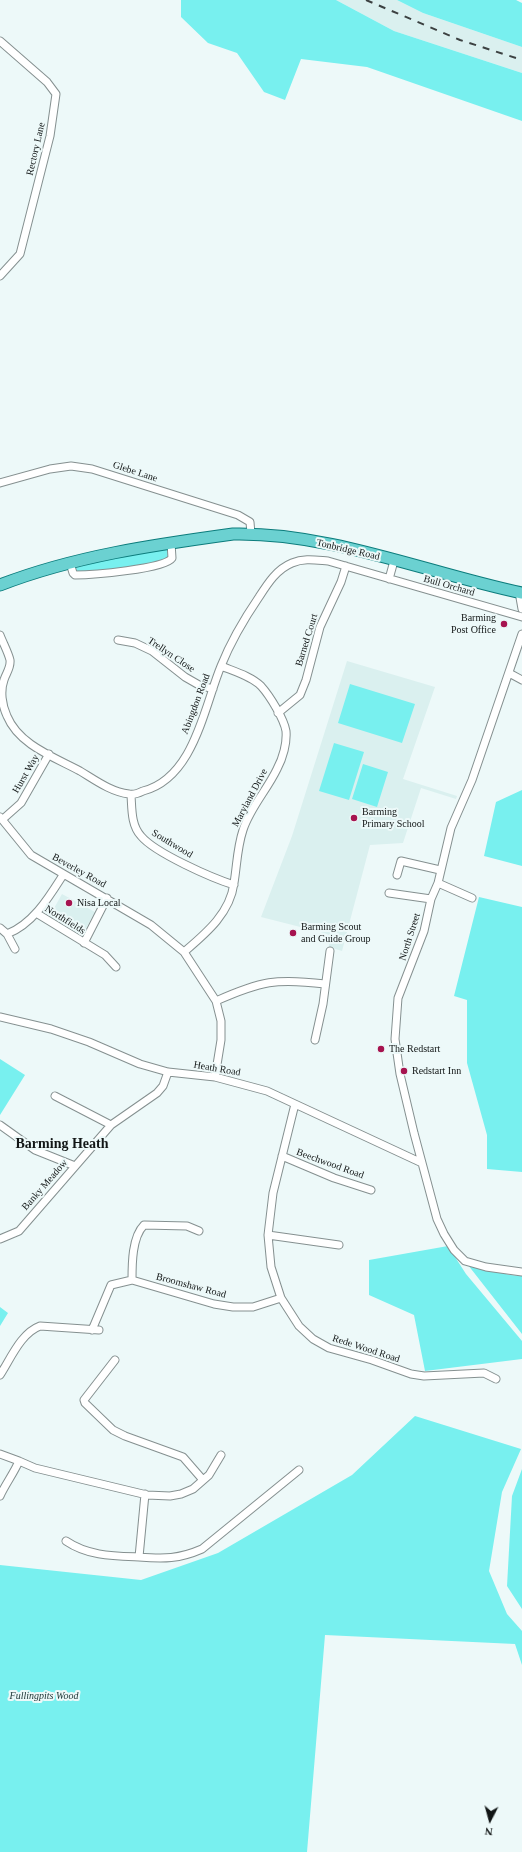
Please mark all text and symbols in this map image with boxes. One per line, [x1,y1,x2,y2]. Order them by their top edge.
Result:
street label: Rectory Lane [24,121,48,177]
street label: Glebe Lane [111,459,159,485]
street label: Tonbridge Road [315,537,381,563]
street label: Bull Orchard [422,573,476,599]
street label: Barned Court [293,612,321,668]
place label: Barming Post Office [451,612,496,636]
marker: Barming Post Office [499,619,509,629]
street label: Trellyn Close [145,635,197,675]
street label: Abingdon Road [179,672,213,736]
street label: Hurst Way [10,752,42,796]
street label: Maryland Drive [230,767,270,829]
place label: Barming Primary School [362,806,424,830]
marker: Barming Primary School [349,813,359,823]
street label: Southwood [149,827,195,861]
street label: Beverley Road [50,851,108,891]
place label: Nisa Local [77,897,121,909]
marker: Nisa Local [64,898,74,908]
street label: Northfields [43,903,87,937]
street label: North Street [397,912,423,962]
place label: Barming Scout and Guide Group [301,921,370,944]
marker: Barming Scout and Guide Group [288,928,298,938]
place label: The Redstart [389,1043,440,1055]
marker: The Redstart [376,1044,386,1054]
street label: Heath Road [193,1059,241,1079]
place label: Redstart Inn [412,1065,461,1077]
marker: Redstart Inn [399,1066,409,1076]
district label: Barming Heath [16,1136,108,1152]
street label: Beechwood Road [295,1146,365,1182]
street label: Banky Meadow [20,1157,70,1213]
street label: Broomshaw Road [155,1271,227,1301]
street label: Rede Wood Road [331,1332,401,1366]
park label: Fullingpits Wood [10,1690,78,1702]
north arrow [470,1800,510,1840]
text: N [484,1826,493,1838]

